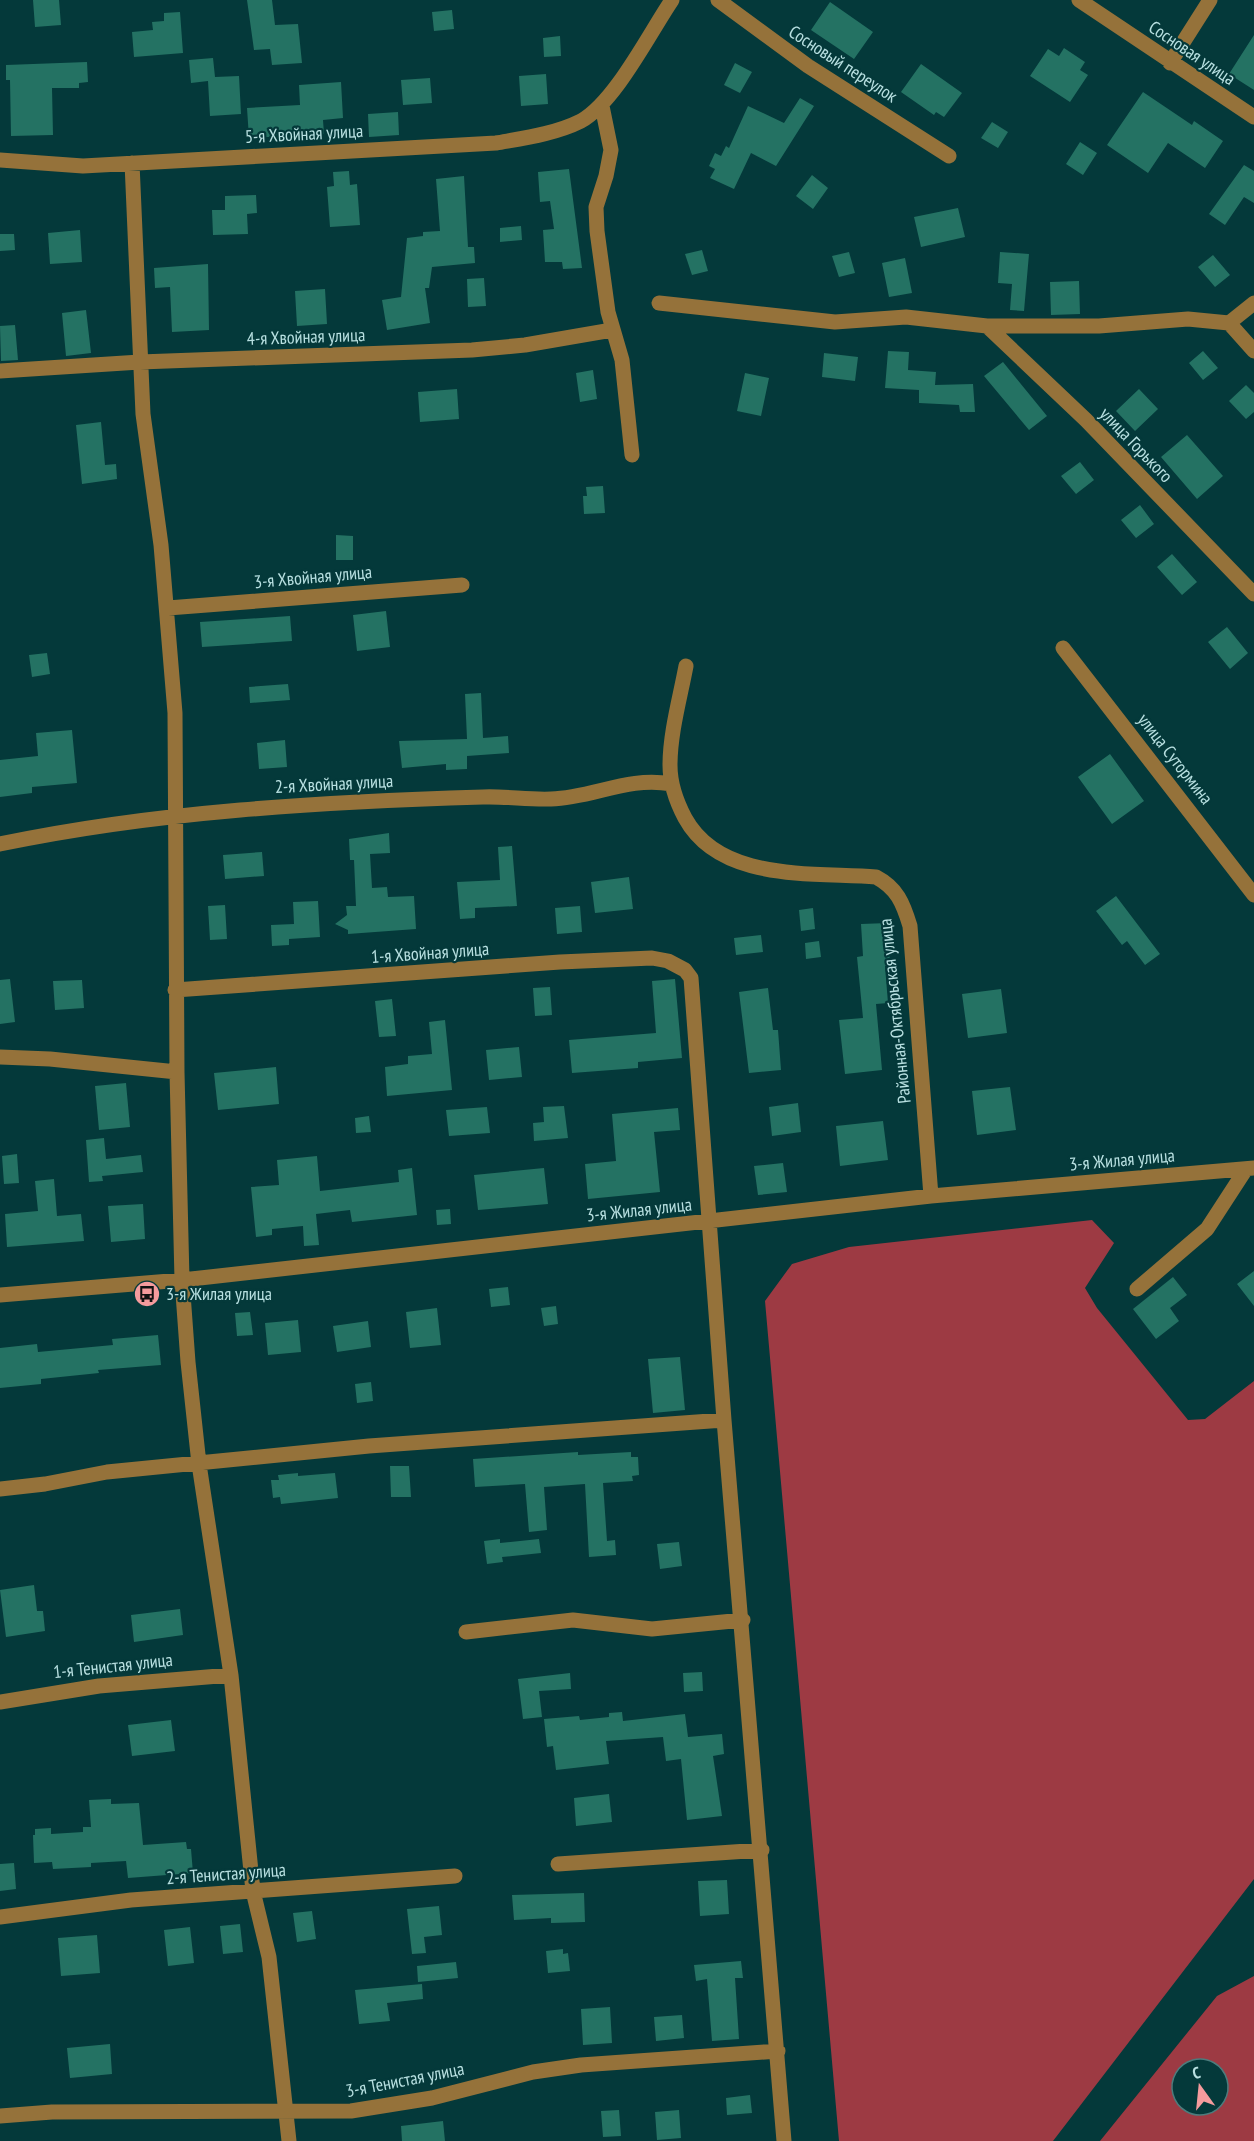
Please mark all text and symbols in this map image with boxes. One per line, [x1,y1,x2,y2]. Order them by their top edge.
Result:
street label: Сосновая улица [1145,15,1240,90]
street label: Сосновый переулок [785,20,902,107]
street label: 5-я Хвойная улица [244,119,364,148]
street label: 4-я Хвойная улица [246,323,366,350]
street label: улица Горького [1095,402,1178,487]
street label: 3-я Хвойная улица [253,560,373,593]
street label: улица Сутормина [1133,709,1218,809]
street label: 2-я Хвойная улица [274,769,394,798]
street label: Районная-Октябрьская улица [873,918,916,1105]
street label: 1-я Хвойная улица [370,937,490,968]
street label: 3-я Жилая улица [1068,1143,1176,1176]
street label: 3-я Жилая улица [585,1193,693,1226]
bus stop icon: 3-я Жилая улица [132,1279,162,1309]
place label: 3-я Жилая улица [166,1282,272,1305]
street label: 1-я Тенистая улица [52,1648,174,1683]
street label: 2-я Тенистая улица [165,1858,287,1889]
street label: 3-я Тенистая улица [344,2057,466,2102]
north arrow [1170,2057,1230,2117]
text: С [1190,2062,1203,2083]

